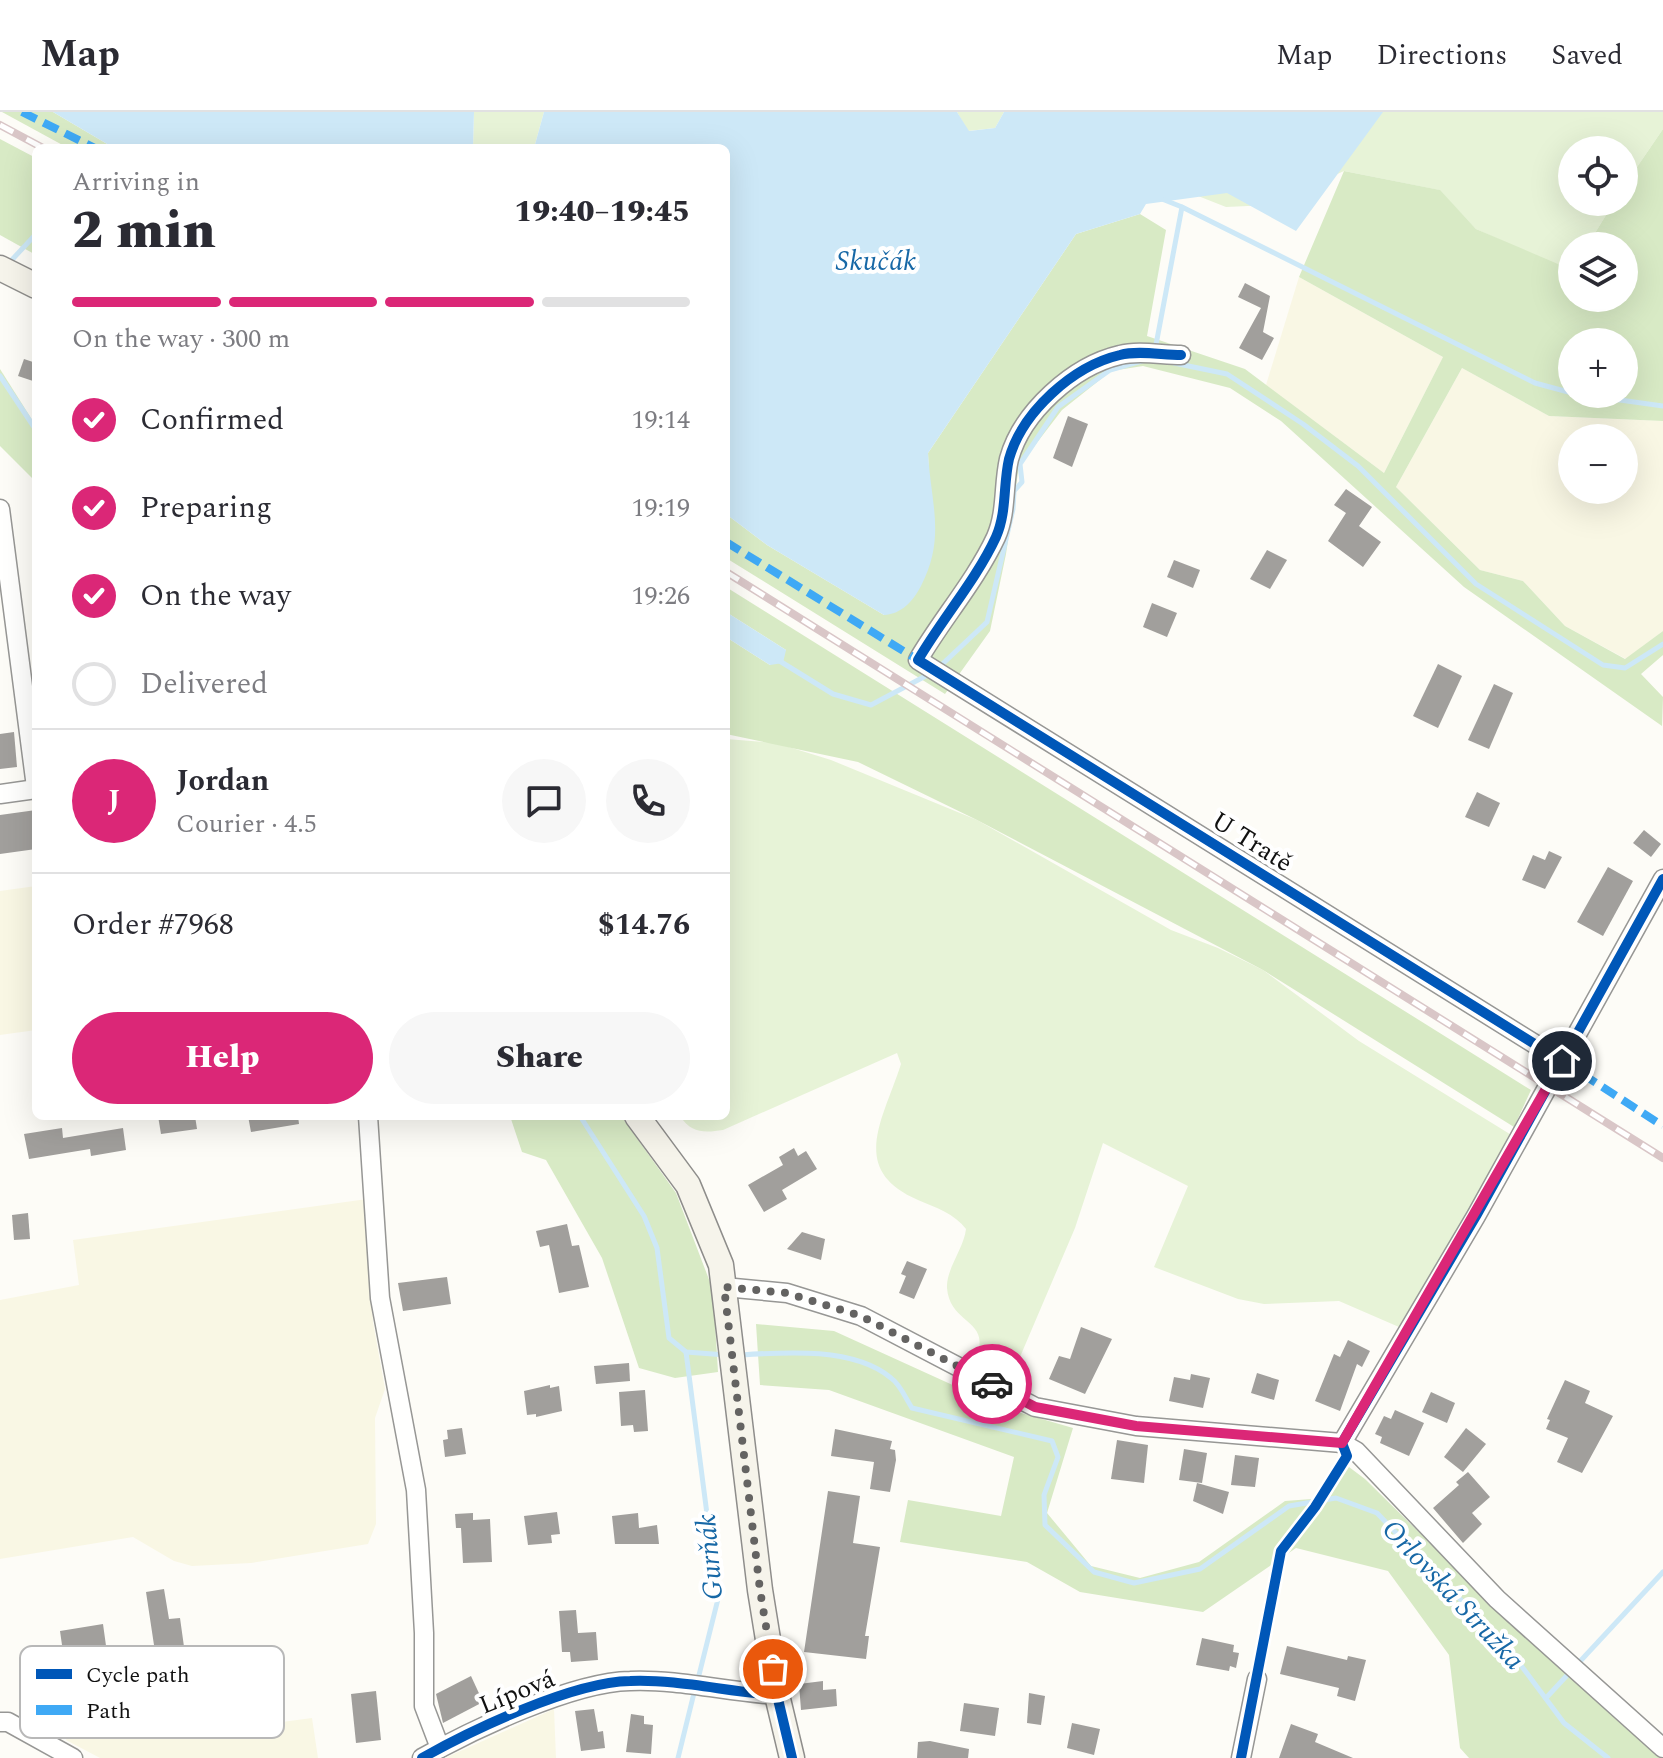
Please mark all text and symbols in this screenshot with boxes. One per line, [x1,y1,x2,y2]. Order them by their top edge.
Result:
text: Map [40,26,120,84]
text: Map [1276,34,1333,77]
text: Directions [1377,34,1507,77]
text: Saved [1551,34,1623,77]
map controls [1558,136,1638,504]
button: locate [1558,136,1638,216]
text: Arriving in [72,162,200,202]
text: 19:40–19:45 [514,189,690,235]
text: 2 min [72,192,216,271]
button: layers [1558,232,1638,312]
water label: Skučák [836,240,916,283]
text: On the way · 300 m [72,319,290,359]
button: + [1558,328,1638,408]
text: Confirmed [140,397,284,443]
icon: check [72,398,116,442]
text: 19:14 [631,400,690,440]
button: − [1558,424,1638,504]
text: Preparing [140,485,272,531]
icon: check [72,486,116,530]
text: 19:19 [631,488,690,528]
text: On the way [140,573,291,619]
icon: check [72,574,116,618]
text: 19:26 [631,576,690,616]
text: Delivered [140,661,268,707]
text: Jordan [176,758,269,804]
button: chat [502,759,586,843]
button: phone [606,759,690,843]
text: J [108,778,120,824]
street label: U Tratě [1204,801,1300,883]
text: Courier · 4.5 [176,804,317,844]
text: Order #7968 [72,902,234,948]
text: $14.76 [598,902,690,948]
button: Help [72,1012,373,1104]
button: Share [389,1012,690,1104]
pin [1528,1027,1596,1095]
icon: home [1540,1039,1584,1083]
courier [952,1344,1032,1424]
icon: car [970,1362,1014,1406]
water label: Orlovská Stružka [1371,1510,1535,1680]
water label: Gurňák [685,1512,735,1602]
pin [739,1635,807,1703]
legend [20,1646,284,1738]
icon: bag [751,1647,795,1691]
text: Cycle path [86,1659,190,1692]
street label: Lípová [473,1659,561,1725]
text: Path [86,1695,131,1728]

